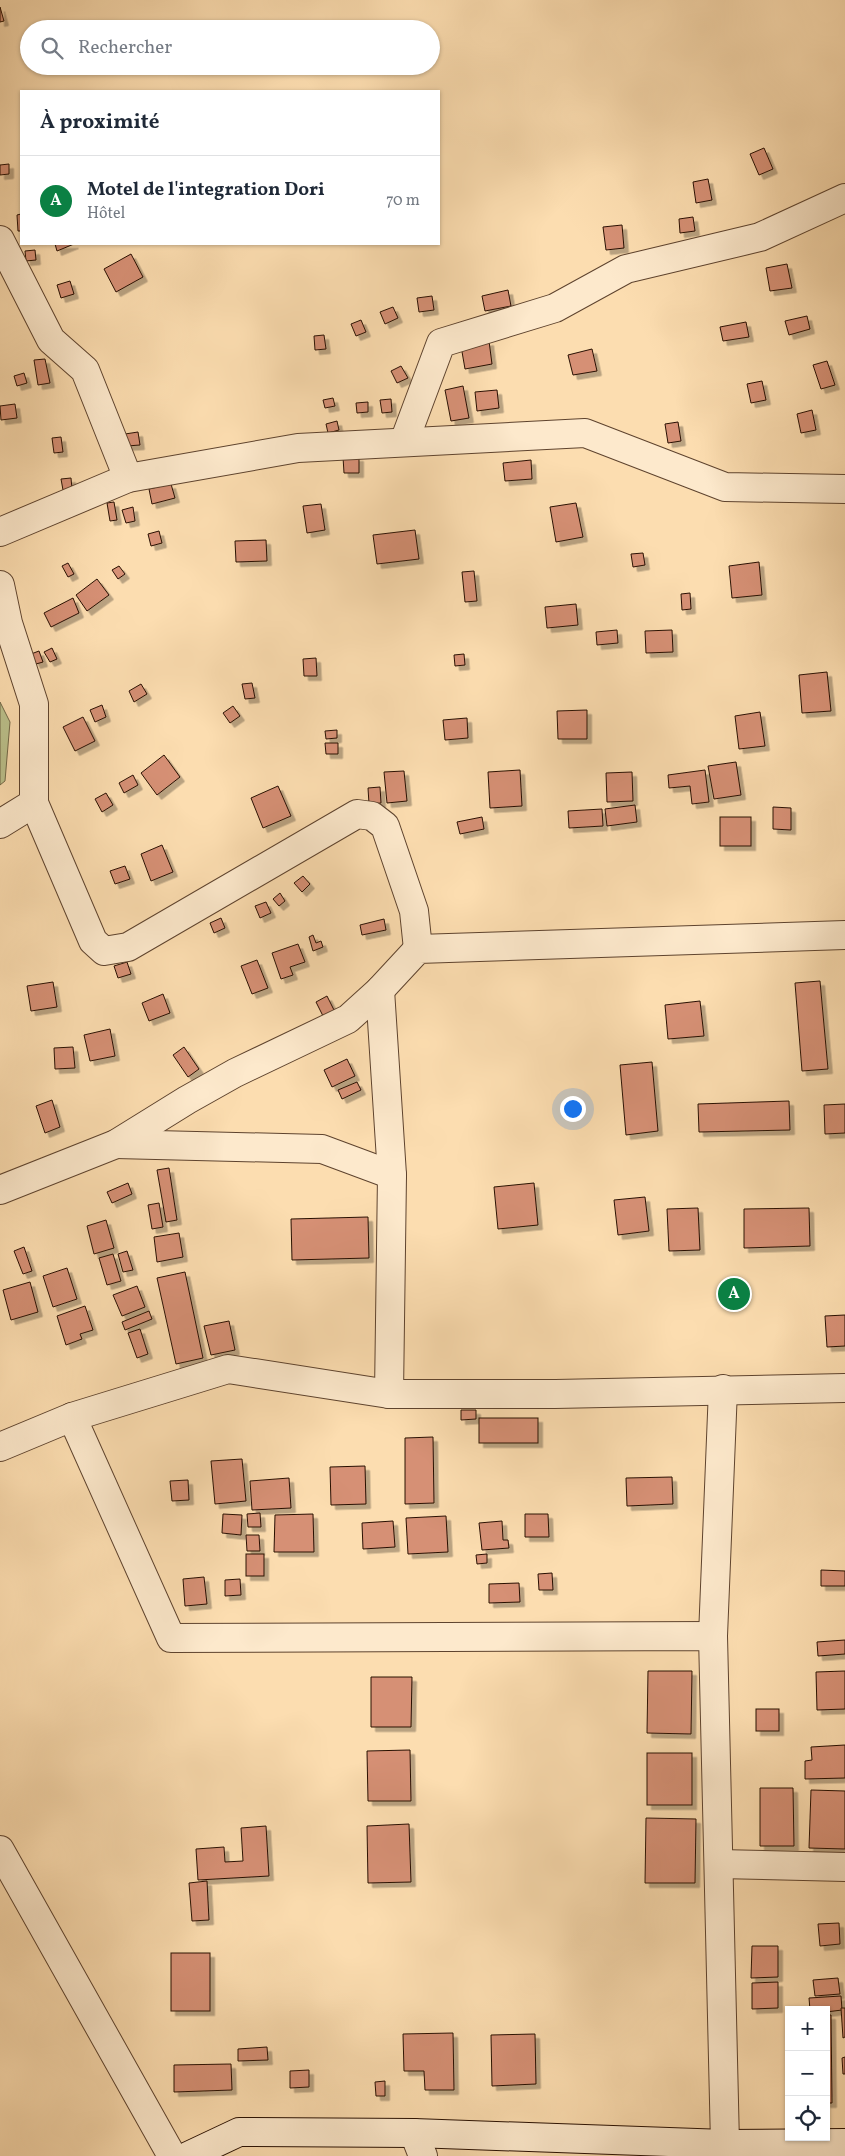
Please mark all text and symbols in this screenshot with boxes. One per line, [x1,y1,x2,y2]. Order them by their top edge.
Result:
search box [20,20,440,75]
icon: search [38,34,66,62]
text: Rechercher [78,35,172,61]
text: À proximité [40,108,159,137]
text: Motel de l'integration Dori [87,177,325,203]
text: A [50,190,62,212]
text: 70 m [386,190,420,212]
text: Hôtel [87,203,125,225]
your location [560,1096,586,1122]
pin: A [718,1275,750,1313]
map controls [785,2006,830,2141]
button: + [785,2006,830,2051]
button: − [785,2051,830,2096]
button: locate [785,2096,830,2141]

